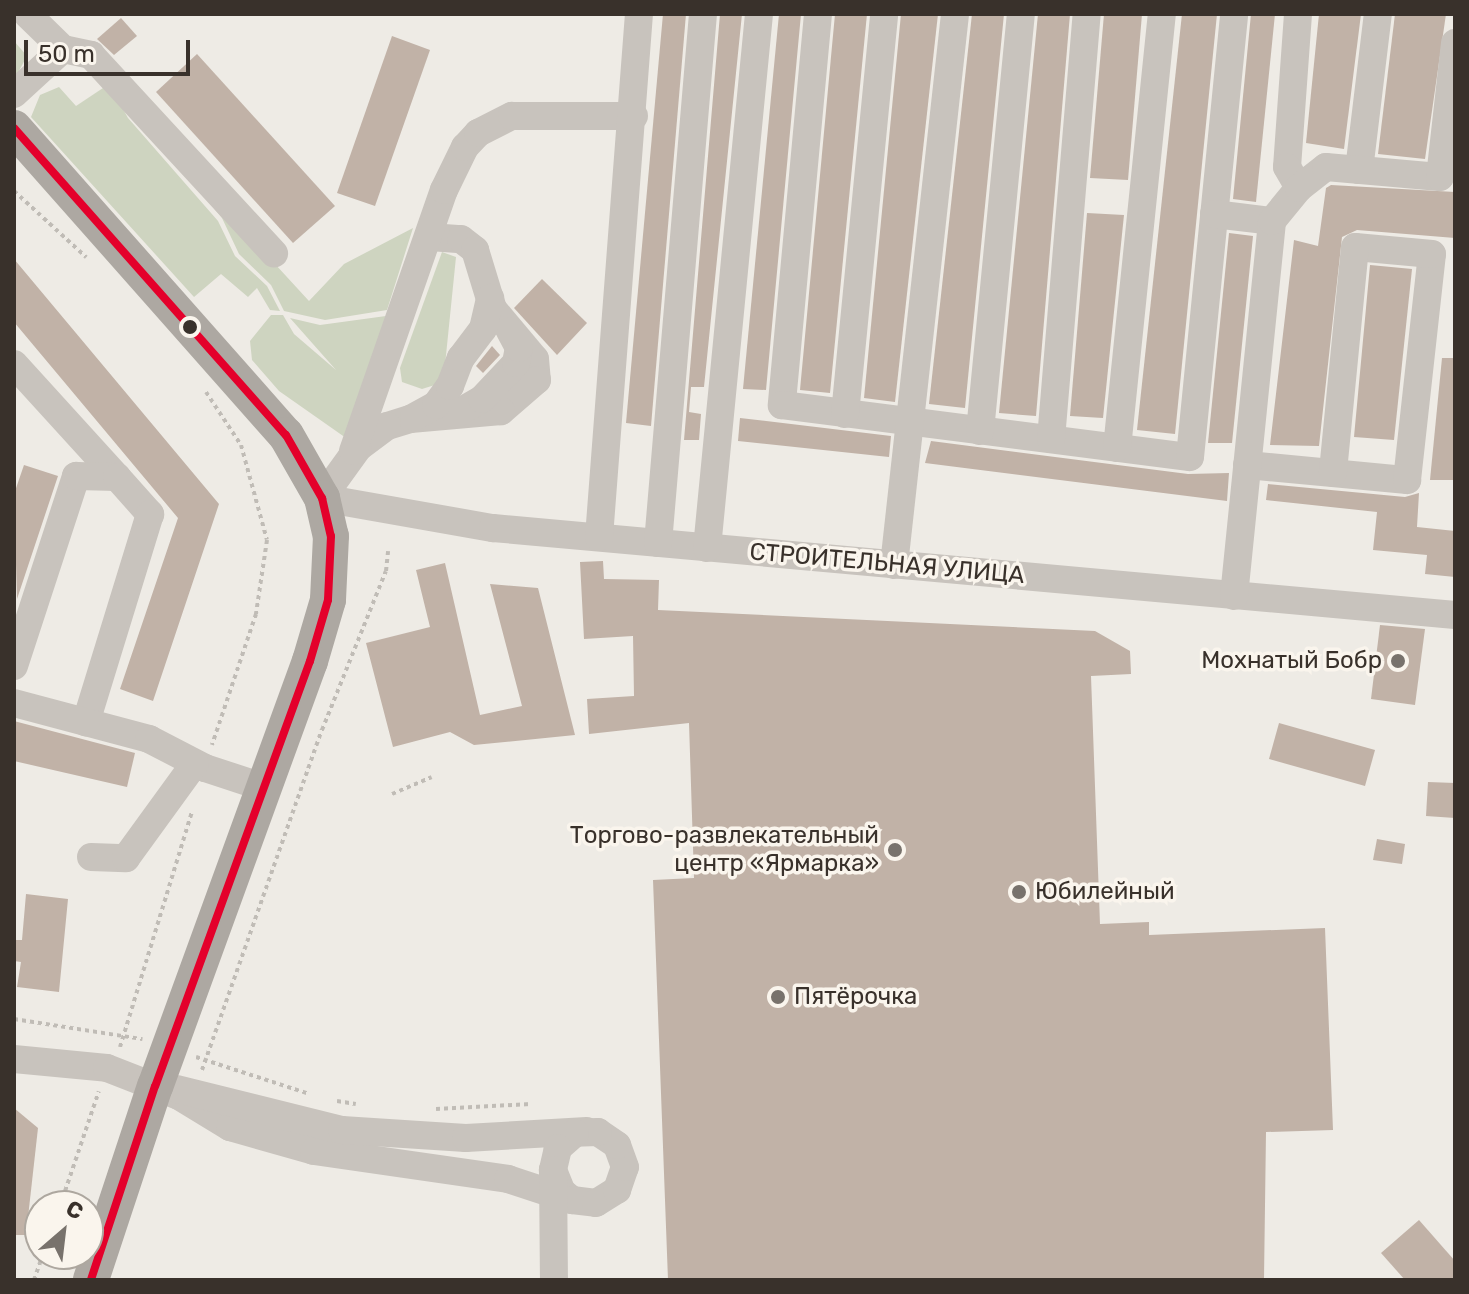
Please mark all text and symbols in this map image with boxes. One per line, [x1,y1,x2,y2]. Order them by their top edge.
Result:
scale bar [28,24,194,74]
text: 50 m [38,40,95,68]
unlabelled marker [182,319,198,335]
street label: СТРОИТЕЛЬНАЯ УЛИЦА [748,538,1026,590]
place label: Мохнатый Бобр [1201,647,1382,675]
marker: Мохнатый Бобр [1389,652,1407,670]
place label: Торгово-развлекательный центр «Ярмарка» [570,822,879,878]
marker: Торгово-развлекательный центр «Ярмарка» [886,841,904,859]
place label: Юбилейный [1035,878,1175,906]
marker: Юбилейный [1010,883,1028,901]
place label: Пятёрочка [794,983,917,1011]
marker: Пятёрочка [769,988,787,1006]
north arrow [24,1190,104,1270]
text: С [61,1195,88,1226]

